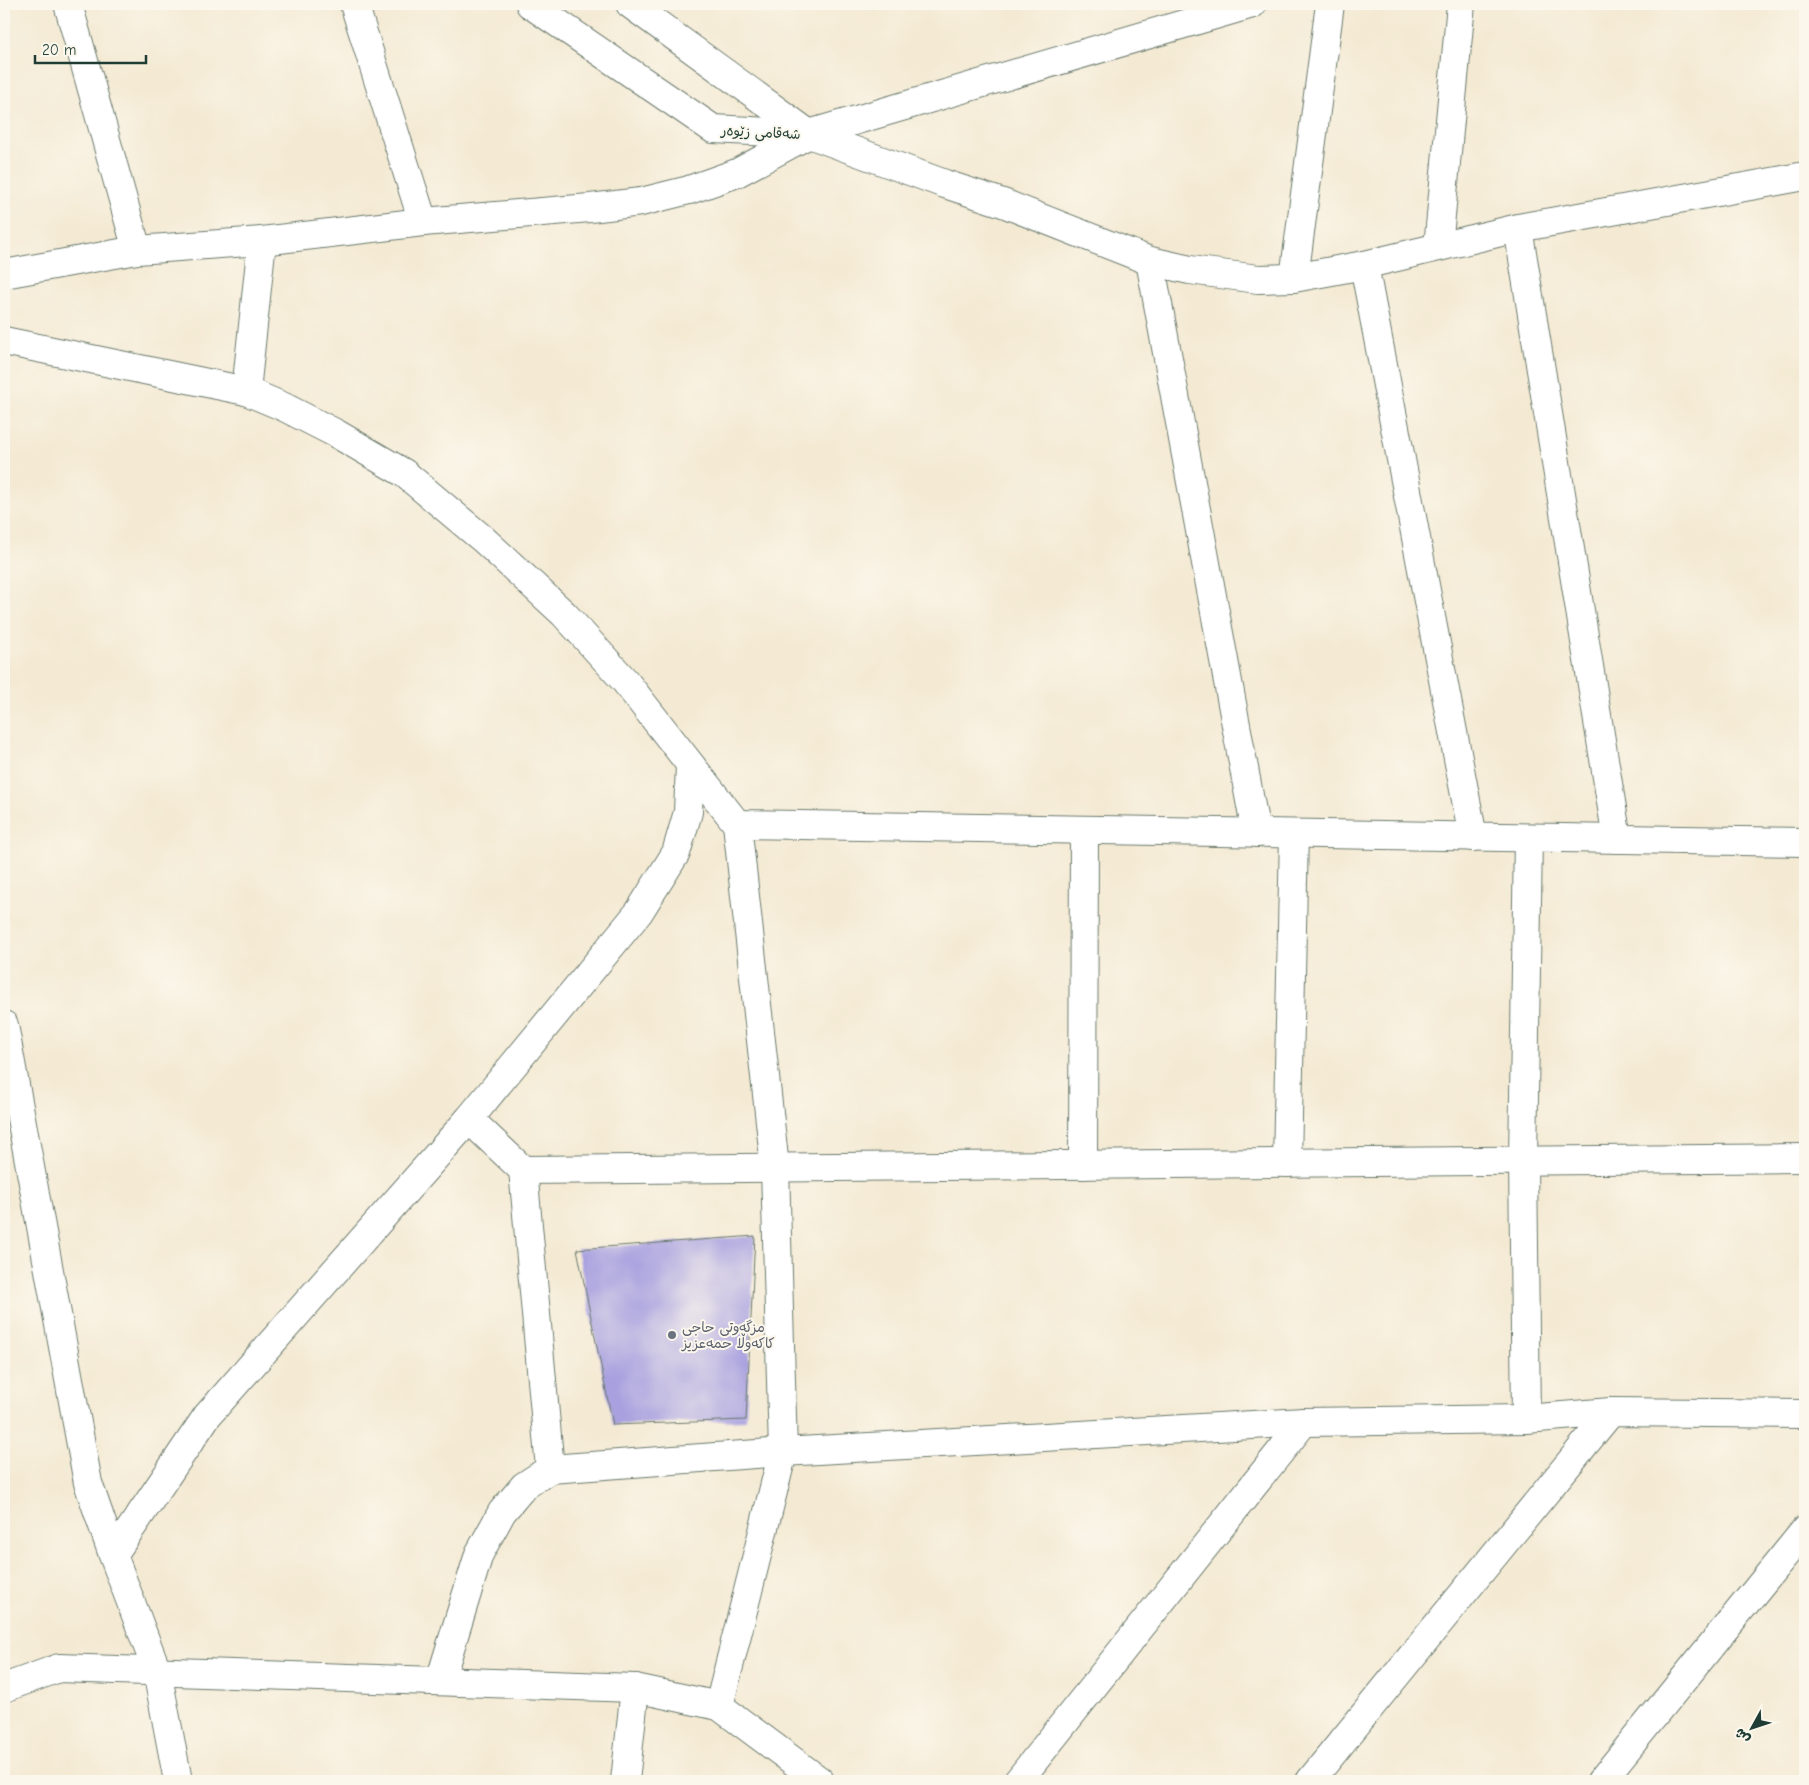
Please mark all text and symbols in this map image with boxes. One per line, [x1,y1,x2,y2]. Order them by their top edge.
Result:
scale bar [35,32,146,64]
text: 20 m [42,41,76,59]
street label: شەقامی زێوەر [720,122,801,143]
place label: مزگەوتی حاجی کاکەوڵا حمەعزیز [681,1319,775,1352]
marker: مزگەوتی حاجی کاکەوڵا حمەعزیز [666,1329,678,1341]
north arrow [1726,1702,1776,1752]
text: ش [1731,1725,1754,1747]

